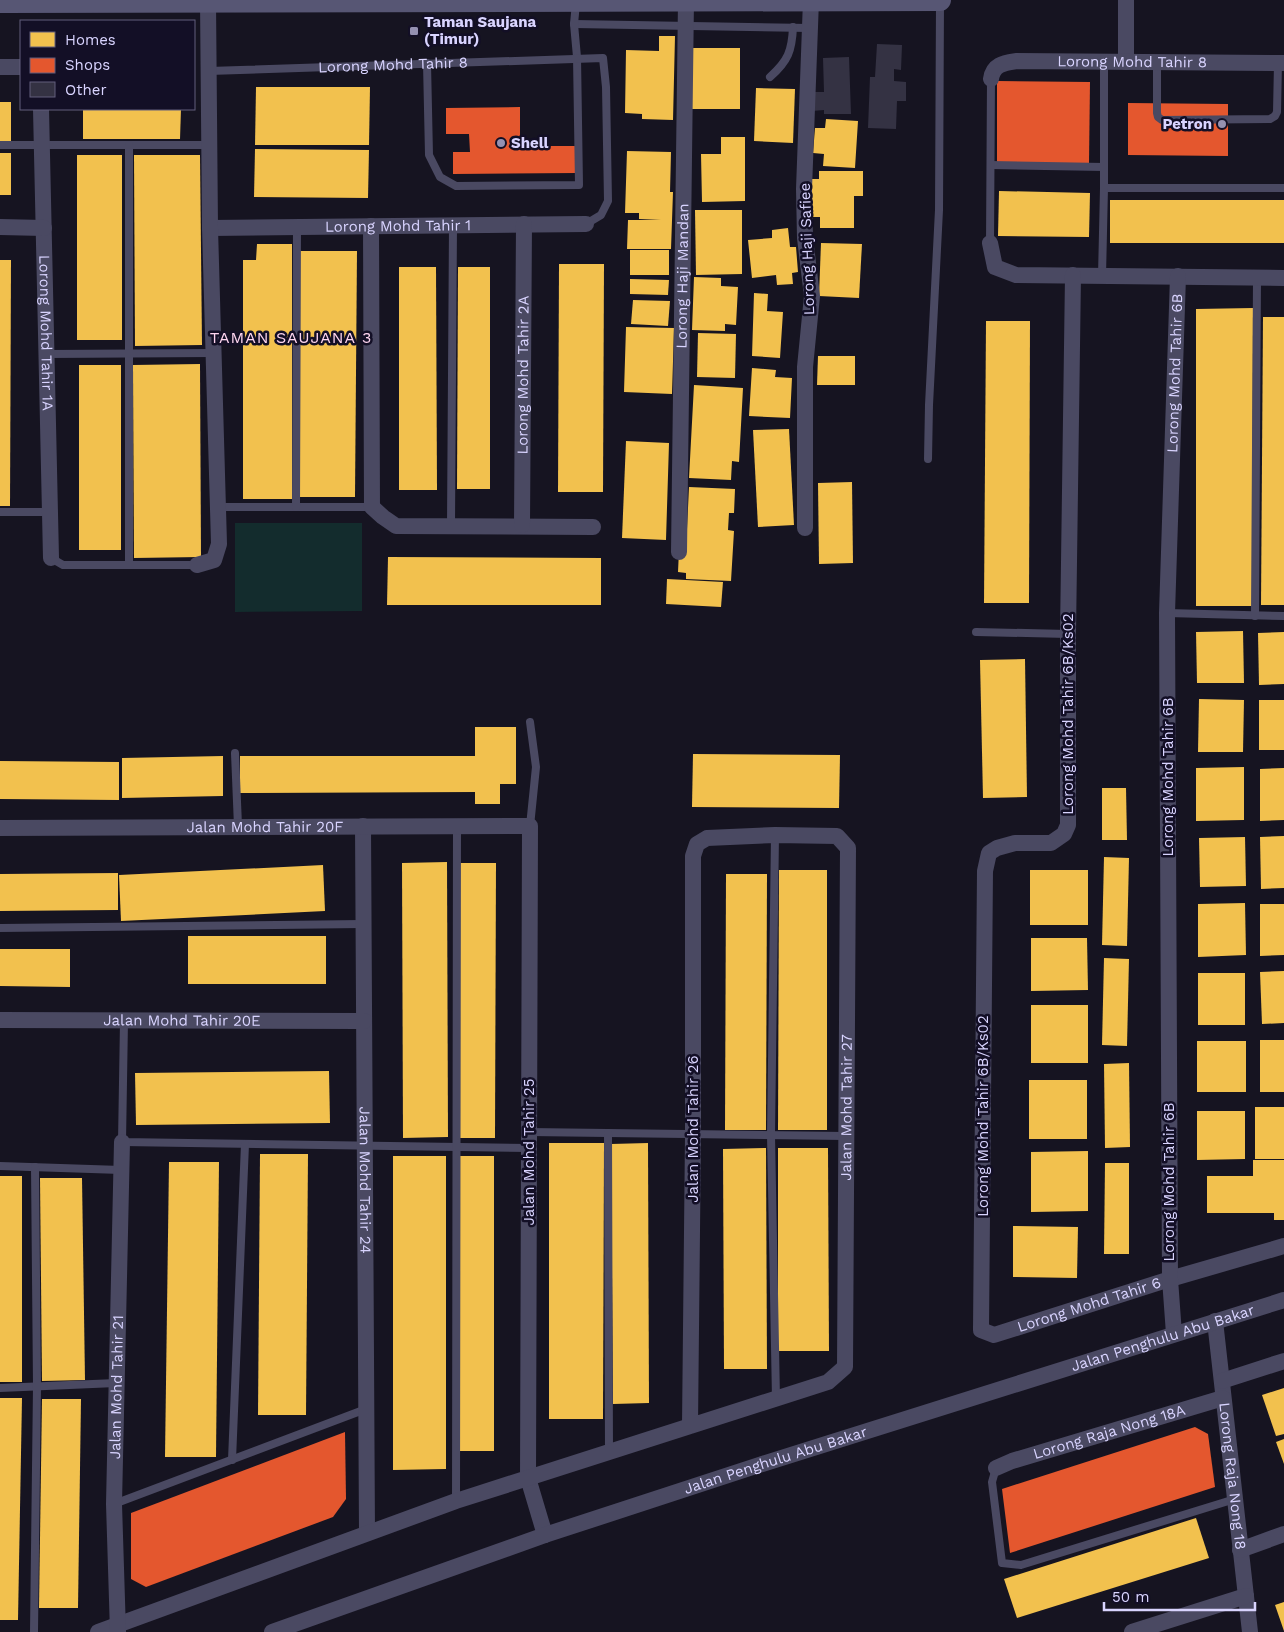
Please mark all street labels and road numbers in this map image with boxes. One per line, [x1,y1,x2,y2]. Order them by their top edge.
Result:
street label: Lorong Mohd Tahir 8 [1057,52,1207,71]
street label: Lorong Mohd Tahir 8 [318,53,468,76]
street label: Lorong Haji Safiee [796,182,818,316]
street label: Lorong Haji Mandan [673,203,692,349]
street label: Lorong Mohd Tahir 1 [325,216,471,236]
street label: Lorong Mohd Tahir 1A [35,255,57,411]
street label: Lorong Mohd Tahir 6B [1163,293,1186,453]
street label: Lorong Mohd Tahir 2A [513,295,533,455]
street label: Lorong Mohd Tahir 6B/Ks02 [1059,613,1077,815]
street label: Lorong Mohd Tahir 6B [1159,697,1177,857]
street label: Jalan Mohd Tahir 20F [187,818,343,836]
street label: Jalan Mohd Tahir 20E [103,1011,261,1030]
street label: Lorong Mohd Tahir 6B/Ks02 [974,1015,992,1217]
street label: Jalan Mohd Tahir 27 [837,1034,856,1181]
street label: Jalan Mohd Tahir 26 [684,1055,702,1203]
street label: Jalan Mohd Tahir 25 [520,1079,538,1225]
street label: Lorong Mohd Tahir 6B [1160,1102,1178,1262]
street label: Jalan Mohd Tahir 24 [356,1106,374,1254]
street label: Lorong Mohd Tahir 6 [1015,1273,1163,1336]
street label: Jalan Penghulu Abu Bakar [1069,1301,1257,1375]
street label: Jalan Mohd Tahir 21 [106,1315,127,1459]
street label: Lorong Raja Nong 18A [1031,1401,1188,1463]
street label: Lorong Raja Nong 18 [1215,1401,1250,1551]
street label: Jalan Penghulu Abu Bakar [682,1423,869,1498]

